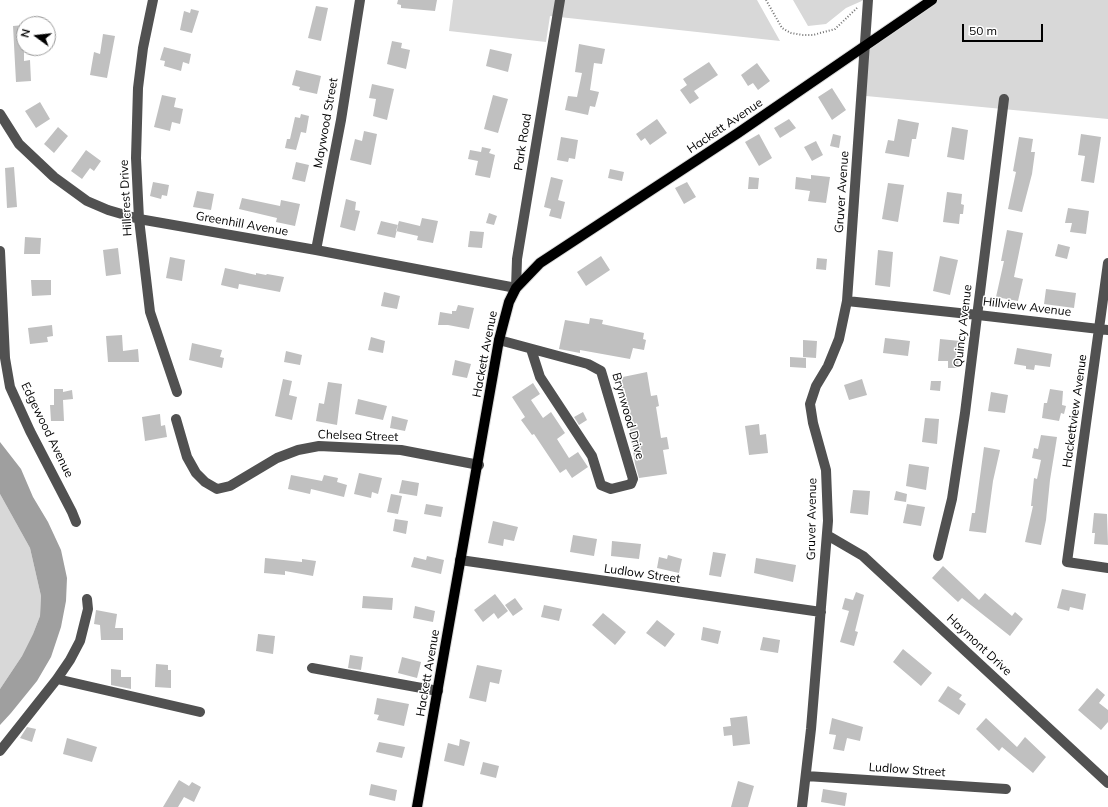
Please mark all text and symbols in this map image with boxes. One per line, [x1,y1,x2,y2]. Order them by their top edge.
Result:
north arrow [16,16,56,56]
scale bar [964,16,1045,42]
text: 50 m [969,23,997,38]
text: N [18,27,33,39]
street label: Maywood Street [311,77,341,169]
street label: Hackett Avenue [684,95,766,157]
street label: Park Road [511,112,535,172]
street label: Gruver Avenue [832,151,852,233]
street label: Hillcrest Drive [117,159,135,237]
street label: Greenhill Avenue [195,209,289,239]
street label: Quincy Avenue [951,284,975,368]
street label: Hillview Avenue [982,294,1072,320]
street label: Hackett Avenue [470,309,500,399]
street label: Hackettview Avenue [1060,353,1090,469]
street label: Brynwood Drive [609,371,647,461]
street label: Edgewood Avenue [18,380,76,480]
street label: Chelsea Street [317,427,399,445]
street label: Gruver Avenue [804,478,820,560]
street label: Ludlow Street [603,562,681,586]
street label: Haymont Drive [944,611,1014,679]
street label: Hackett Avenue [413,628,443,718]
street label: Ludlow Street [868,760,946,780]

